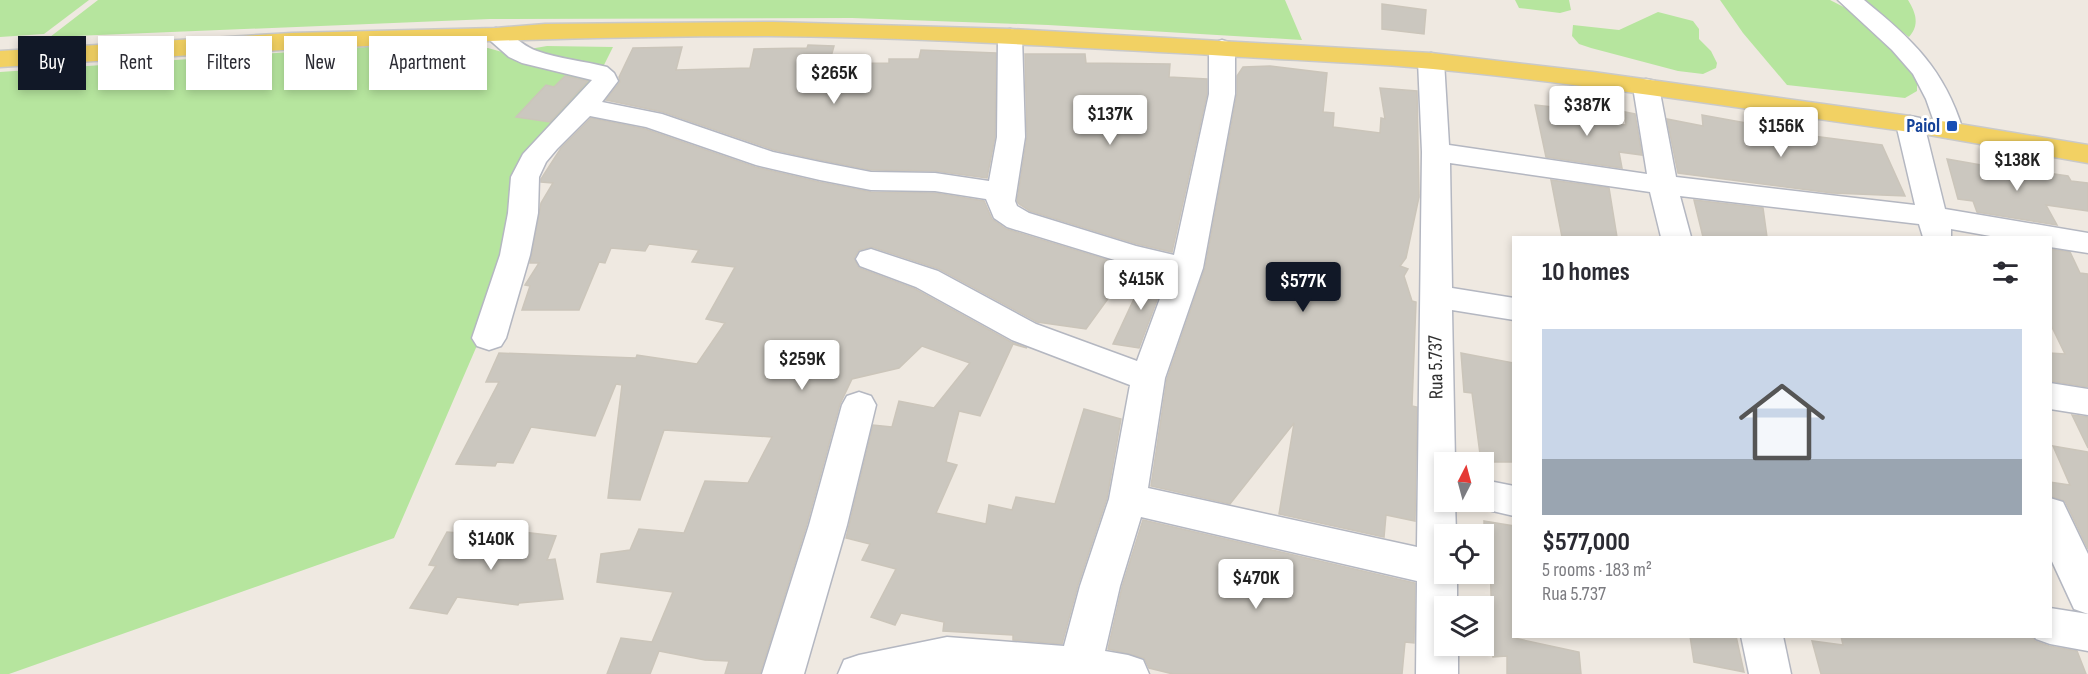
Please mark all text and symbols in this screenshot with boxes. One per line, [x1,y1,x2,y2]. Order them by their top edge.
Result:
chip: Buy [18,36,86,90]
chip: Rent [98,36,174,90]
chip: Filters [186,36,272,90]
chip: New [284,36,357,90]
chip: Apartment [369,36,487,90]
pin: $265K [792,54,876,105]
text: $265K [810,61,858,85]
pin: $387K [1545,86,1629,137]
text: $387K [1563,93,1611,117]
pin: $137K [1068,95,1152,146]
text: $137K [1087,102,1133,126]
pin: $156K [1739,107,1823,158]
text: $156K [1758,114,1804,138]
place label: Paiol [1906,114,1940,138]
marker: Paiol [1945,119,1959,133]
pin: $138K [1975,141,2059,192]
text: $138K [1994,148,2040,172]
icon: filters [1989,256,2022,289]
text: 10 homes [1542,257,1630,288]
pin: $415K [1099,260,1183,311]
pin: $577K [1261,262,1345,313]
text: $415K [1118,267,1164,291]
text: $577K [1280,269,1326,293]
street label: Rua 5.737 [1423,335,1449,399]
pin: $259K [760,340,844,391]
text: $259K [778,347,826,371]
icon: home [1728,368,1836,476]
north arrow [1434,452,1494,512]
map controls [1434,452,1494,656]
pin: $140K [449,520,533,571]
button: locate [1434,524,1494,584]
text: $140K [468,527,514,551]
text: $577,000 [1542,527,1630,558]
text: 5 rooms · 183 m² [1542,558,1652,582]
pin: $470K [1214,559,1298,610]
text: $470K [1232,566,1280,590]
text: Rua 5.737 [1542,582,1606,606]
button: layers [1434,596,1494,656]

